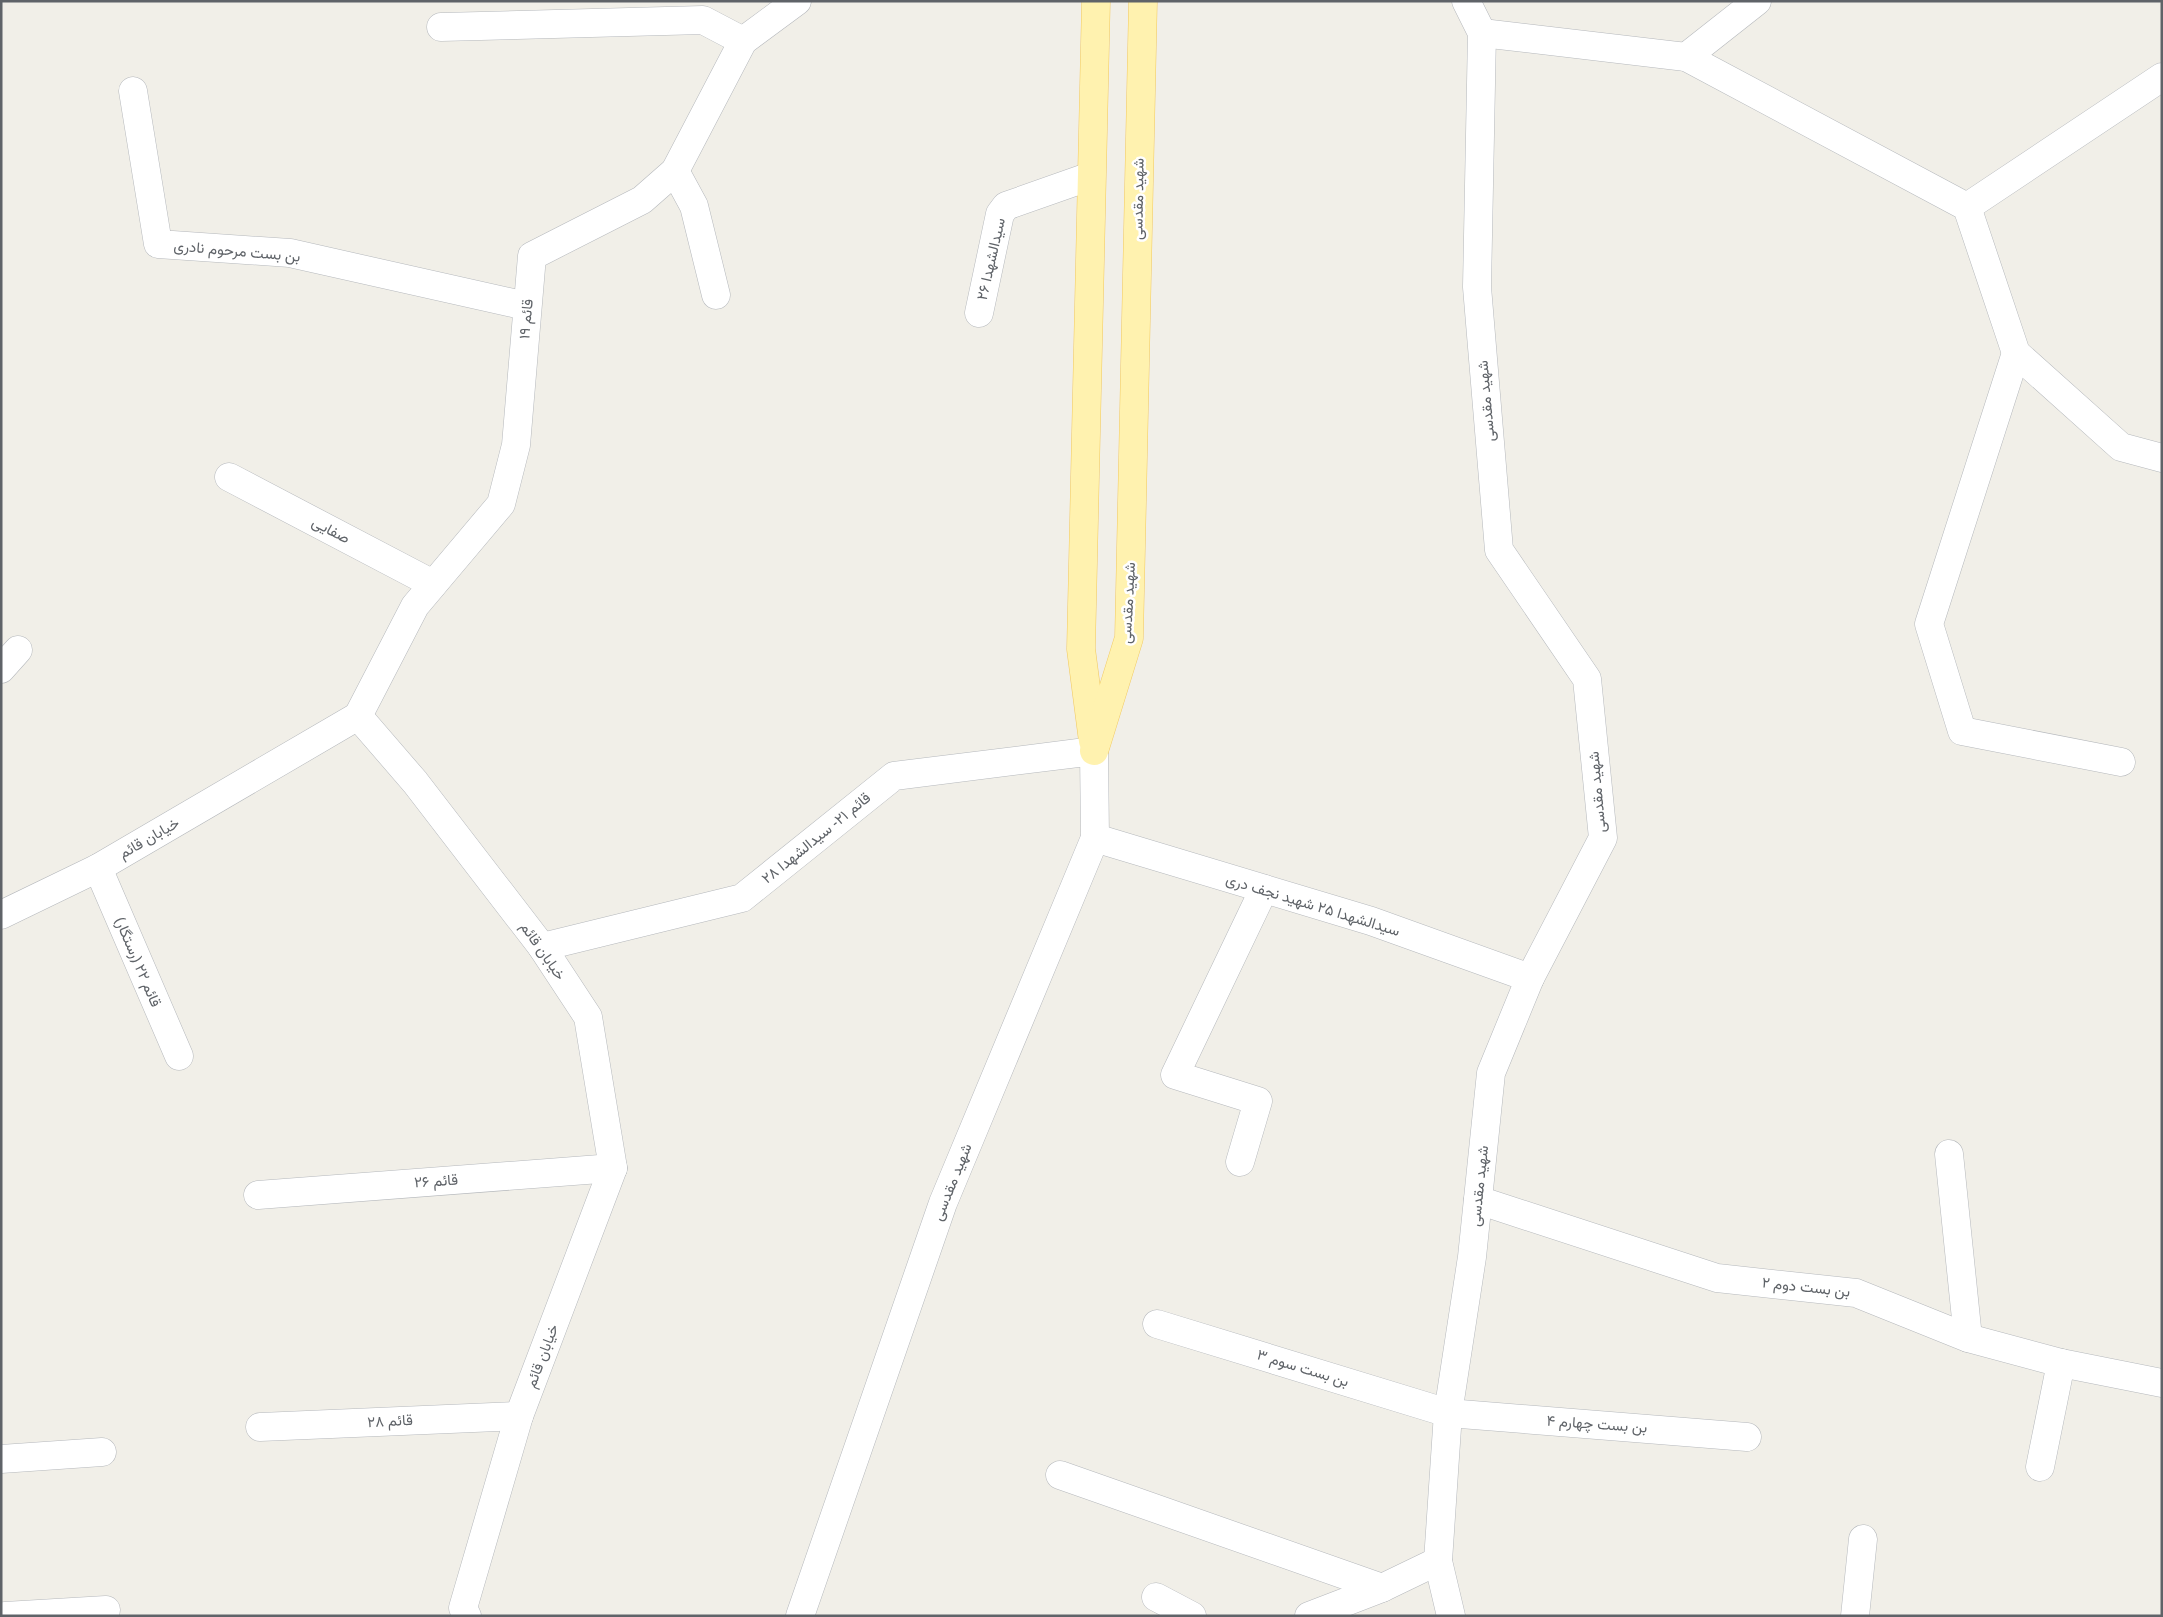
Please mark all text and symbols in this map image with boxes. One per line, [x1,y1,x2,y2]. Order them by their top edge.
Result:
street label: شهید مقدسی [1126,158,1149,240]
street label: سیدالشهدا ۲۶ [971,216,1009,302]
street label: بن بست مرحوم نادری [173,234,301,267]
street label: قائم ۱۹ [513,298,538,340]
street label: شهید مقدسی [1471,359,1500,443]
street label: صفایی [308,511,354,548]
street label: شهید مقدسی [1115,562,1140,644]
street label: شهید مقدسی [1582,750,1611,834]
street label: قائم ۲۱- سیدالشهدا ۲۸ [757,787,875,888]
street label: خیابان قائم [115,812,183,863]
street label: سیدالشهدا ۲۵ شهید نجف دری [1224,868,1403,941]
street label: قائم ۲۲ (رستگار) [110,914,167,1010]
street label: خیابان قائم [516,917,571,984]
street label: شهید مقدسی [927,1140,977,1224]
street label: شهید مقدسی [1464,1144,1493,1228]
street label: قائم ۲۶ [413,1168,459,1193]
street label: بن بست دوم ۲ [1761,1271,1851,1302]
street label: خیابان قائم [520,1321,563,1391]
street label: بن بست سوم ۳ [1255,1344,1352,1391]
street label: قائم ۲۸ [367,1409,413,1432]
street label: بن بست چهارم ۴ [1546,1410,1648,1437]

